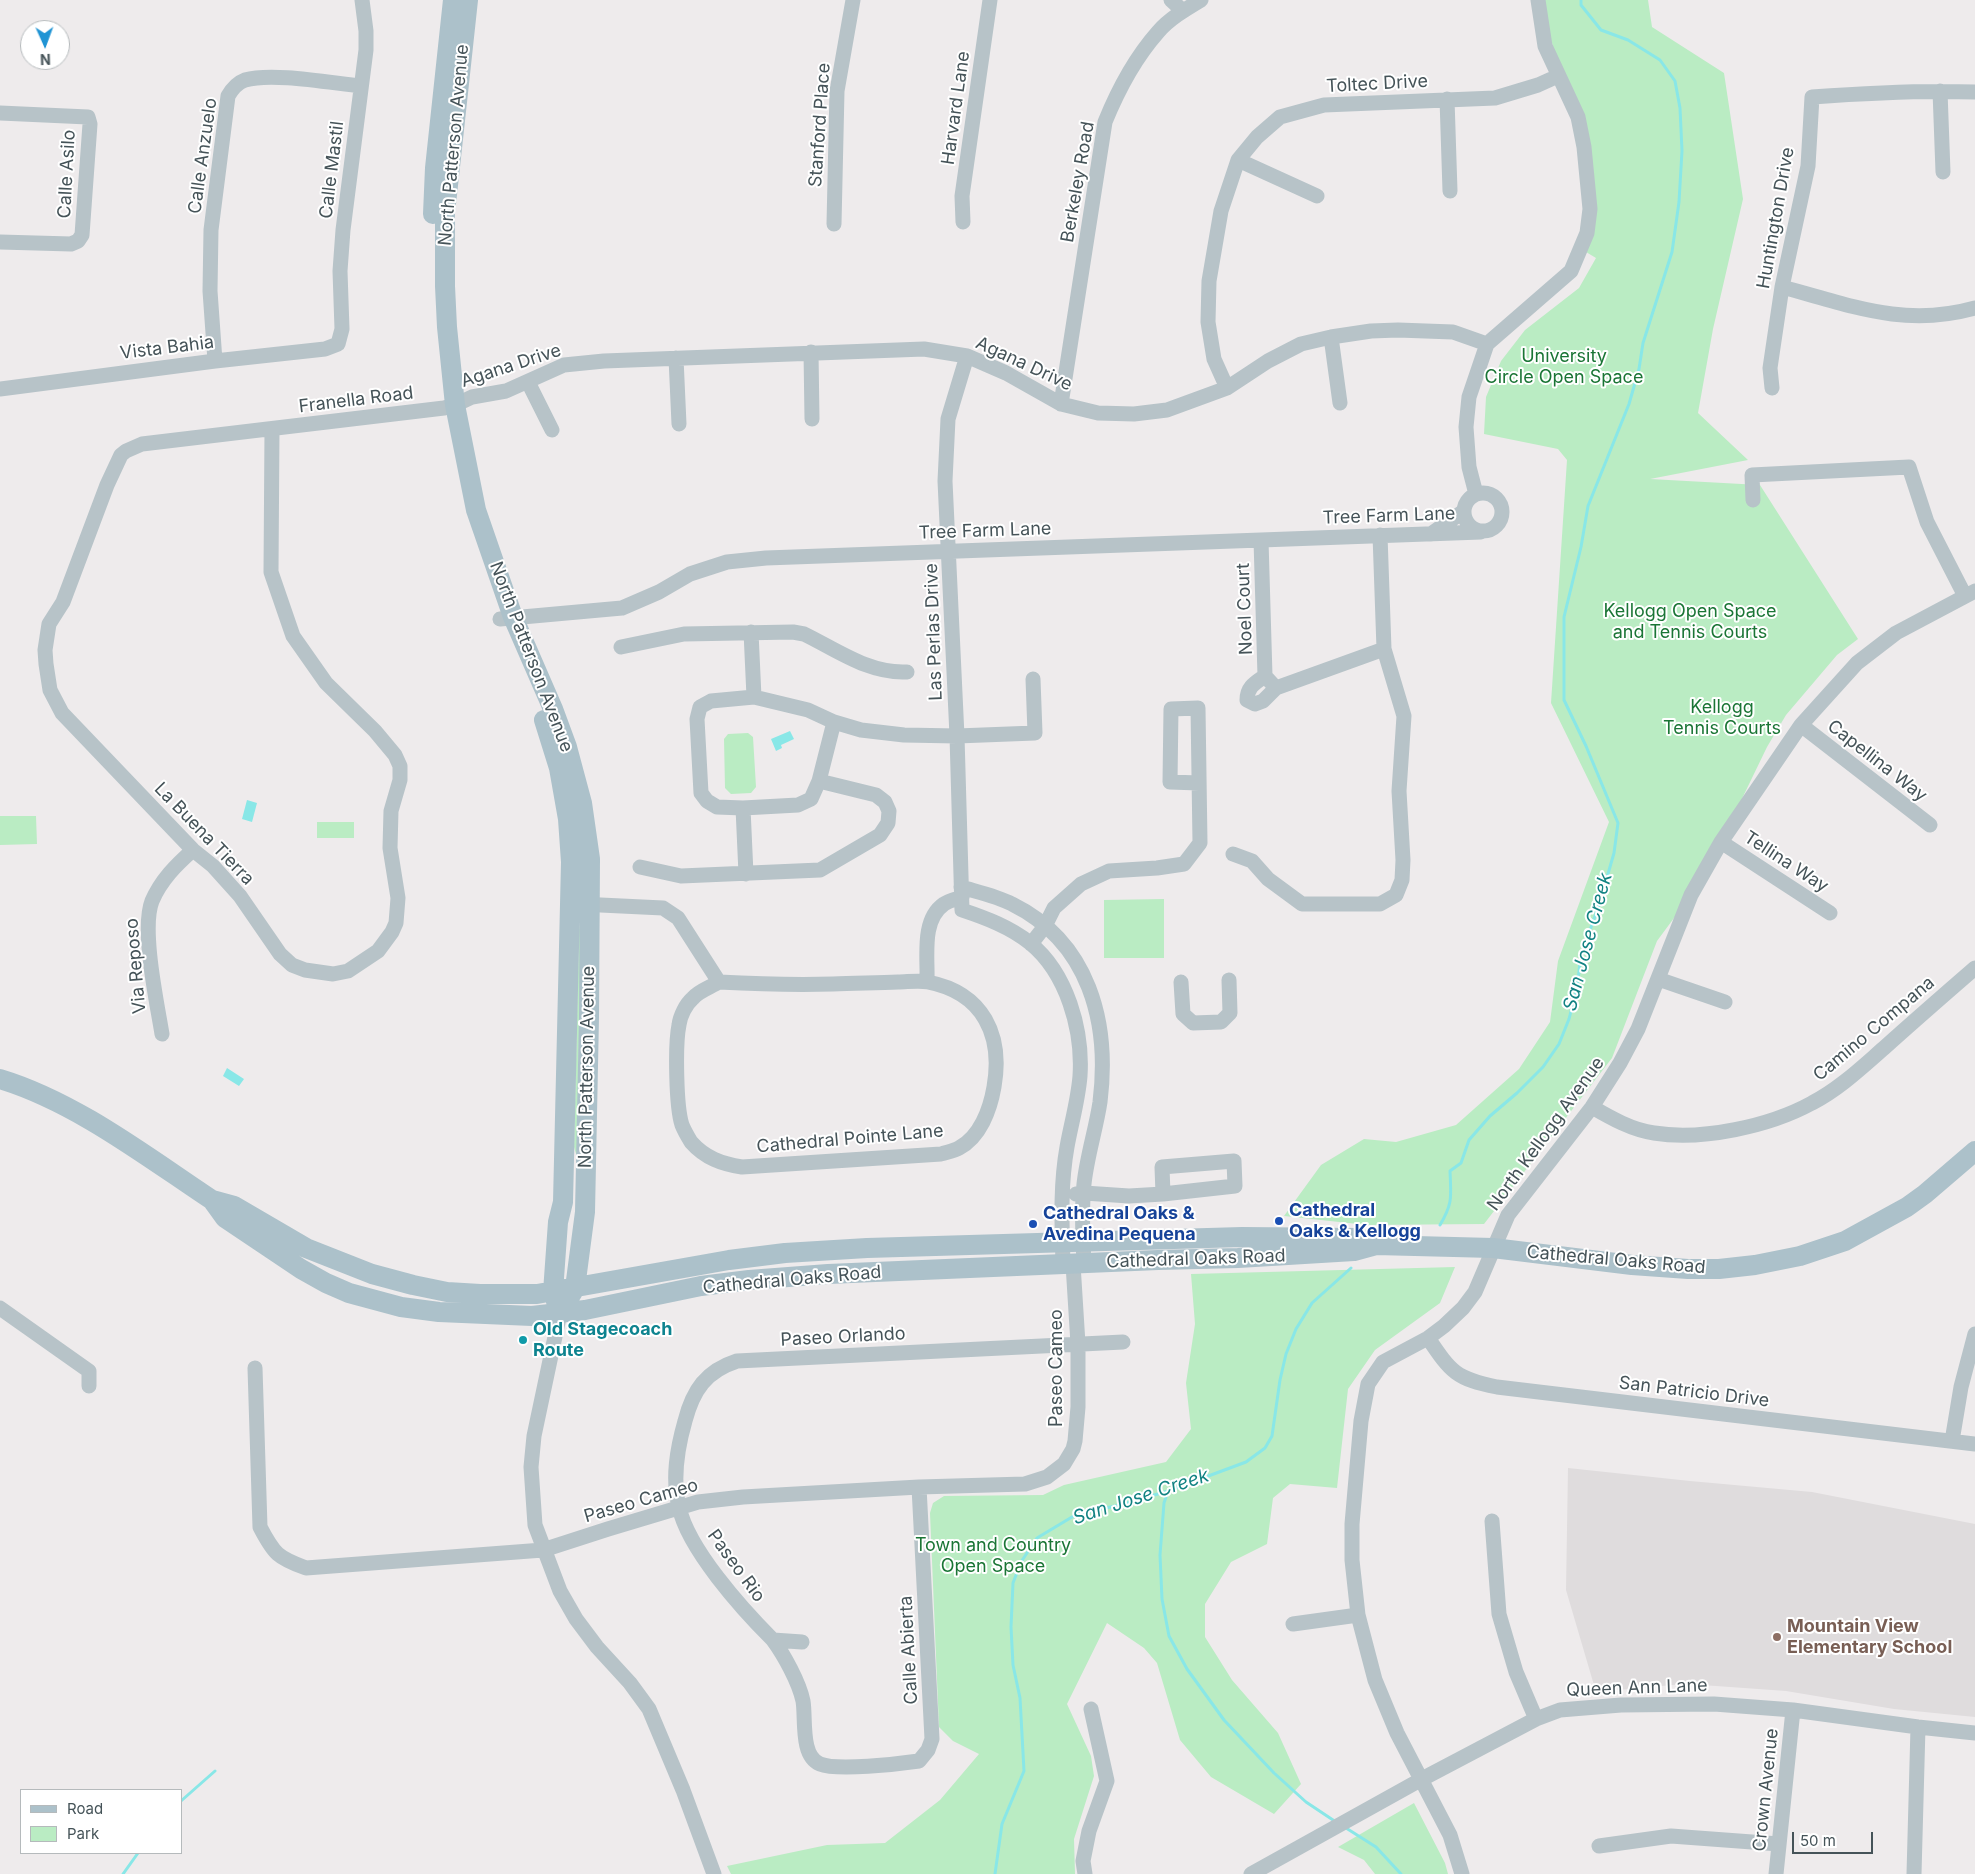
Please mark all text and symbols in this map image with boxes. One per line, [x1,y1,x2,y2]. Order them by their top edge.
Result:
north arrow [20,20,70,70]
street label: North Patterson Avenue [434,43,474,247]
street label: Harvard Lane [937,50,975,166]
text: N [40,51,51,68]
street label: Stanford Place [805,62,835,188]
street label: Toltec Drive [1326,71,1428,97]
street label: Calle Anzuelo [184,97,222,215]
street label: Calle Mastil [315,120,349,220]
street label: Berkeley Road [1057,120,1099,244]
street label: Calle Asilo [54,129,80,219]
street label: Huntington Drive [1753,145,1799,291]
street label: Vista Bahia [119,332,215,364]
street label: Agana Drive [972,332,1076,396]
street label: Agana Drive [458,340,564,392]
park label: University Circle Open Space [1485,346,1643,388]
street label: Franella Road [297,382,415,418]
street label: Tree Farm Lane [1322,503,1456,529]
street label: Tree Farm Lane [918,518,1052,544]
street label: North Patterson Avenue [485,559,577,755]
street label: Las Perlas Drive [921,563,947,701]
street label: Noel Court [1233,563,1257,655]
park label: Kellogg Open Space and Tennis Courts [1603,601,1777,644]
park label: Kellogg Tennis Courts [1663,697,1781,740]
street label: Capellina Way [1823,715,1931,807]
street label: La Buena Tierra [150,778,258,890]
street label: Tellina Way [1740,827,1832,897]
water label: San Jose Creek [1559,870,1617,1014]
street label: Via Reposo [121,917,151,1015]
street label: North Patterson Avenue [574,966,600,1168]
street label: Camino Compana [1809,972,1939,1086]
street label: North Kellogg Avenue [1483,1053,1609,1215]
street label: Cathedral Pointe Lane [756,1120,944,1158]
place label: Cathedral Oaks & Kellogg [1289,1200,1421,1242]
place label: Cathedral Oaks & Avedina Pequena [1043,1203,1196,1246]
marker: Cathedral Oaks & Kellogg [1273,1215,1285,1227]
marker: Cathedral Oaks & Avedina Pequena [1027,1218,1039,1230]
street label: Cathedral Oaks Road [1526,1241,1706,1279]
street label: Cathedral Oaks Road [1106,1245,1286,1273]
street label: Cathedral Oaks Road [702,1261,882,1299]
street label: Paseo Cameo [1046,1309,1068,1427]
place label: Old Stagecoach Route [533,1319,672,1362]
street label: Paseo Orlando [780,1323,906,1351]
marker: Old Stagecoach Route [517,1334,529,1346]
street label: San Patricio Drive [1618,1372,1770,1412]
water label: San Jose Creek [1070,1464,1212,1530]
street label: Paseo Cameo [581,1474,701,1528]
street label: Paseo Rio [703,1526,769,1606]
park label: Town and Country Open Space [915,1535,1071,1578]
street label: Calle Abierta [895,1595,923,1705]
place label: Mountain View Elementary School [1787,1616,1952,1658]
marker: Mountain View Elementary School [1771,1631,1783,1643]
street label: Queen Ann Lane [1566,1675,1708,1701]
street label: Crown Avenue [1749,1727,1783,1853]
legend [20,1789,182,1854]
text: Road [67,1799,103,1818]
scale bar [1795,1822,1876,1854]
text: Park [67,1824,99,1843]
text: 50 m [1800,1831,1836,1850]

